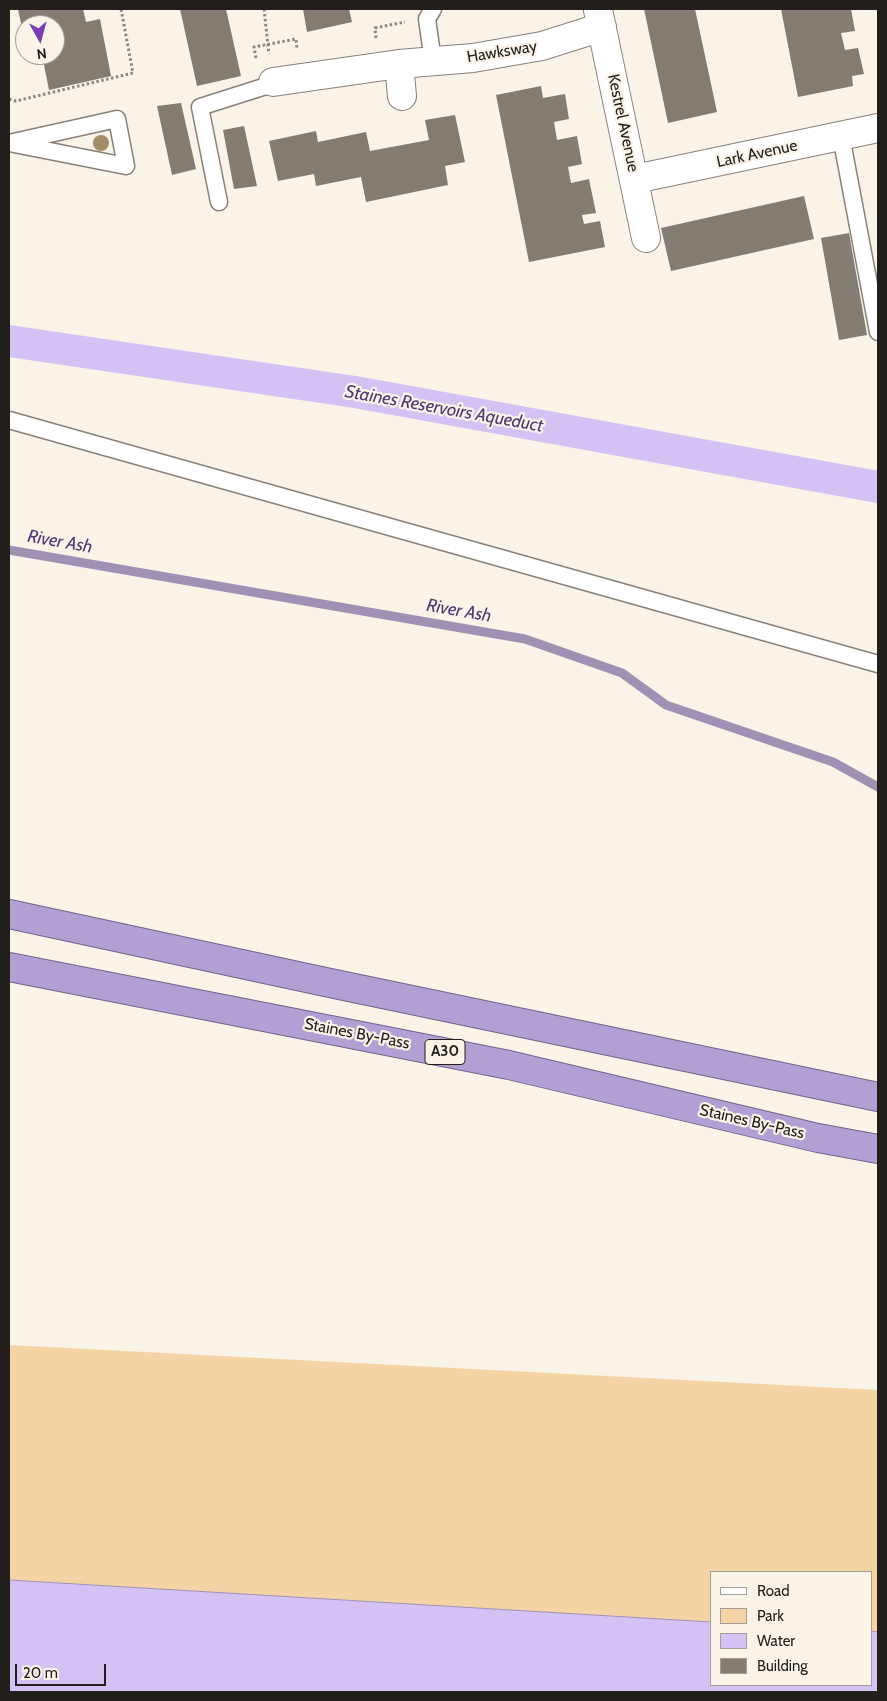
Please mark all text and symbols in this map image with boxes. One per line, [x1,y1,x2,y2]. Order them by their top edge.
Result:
north arrow [15,15,65,65]
street label: Hawksway [465,37,539,67]
text: N [36,44,48,63]
street label: Kestrel Avenue [603,72,643,174]
street label: Lark Avenue [715,136,799,172]
water label: Staines Reservoirs Aqueduct [343,381,545,437]
water label: River Ash [26,526,94,558]
water label: River Ash [425,595,493,627]
street label: Staines By-Pass [303,1014,411,1054]
road number: A30 [425,1040,465,1064]
street label: Staines By-Pass [698,1101,806,1143]
legend [710,1571,872,1686]
text: Road [757,1582,790,1600]
text: Park [757,1607,784,1625]
text: Water [757,1632,795,1650]
scale bar [18,1654,109,1686]
text: Building [757,1657,808,1675]
text: 20 m [23,1664,58,1682]

